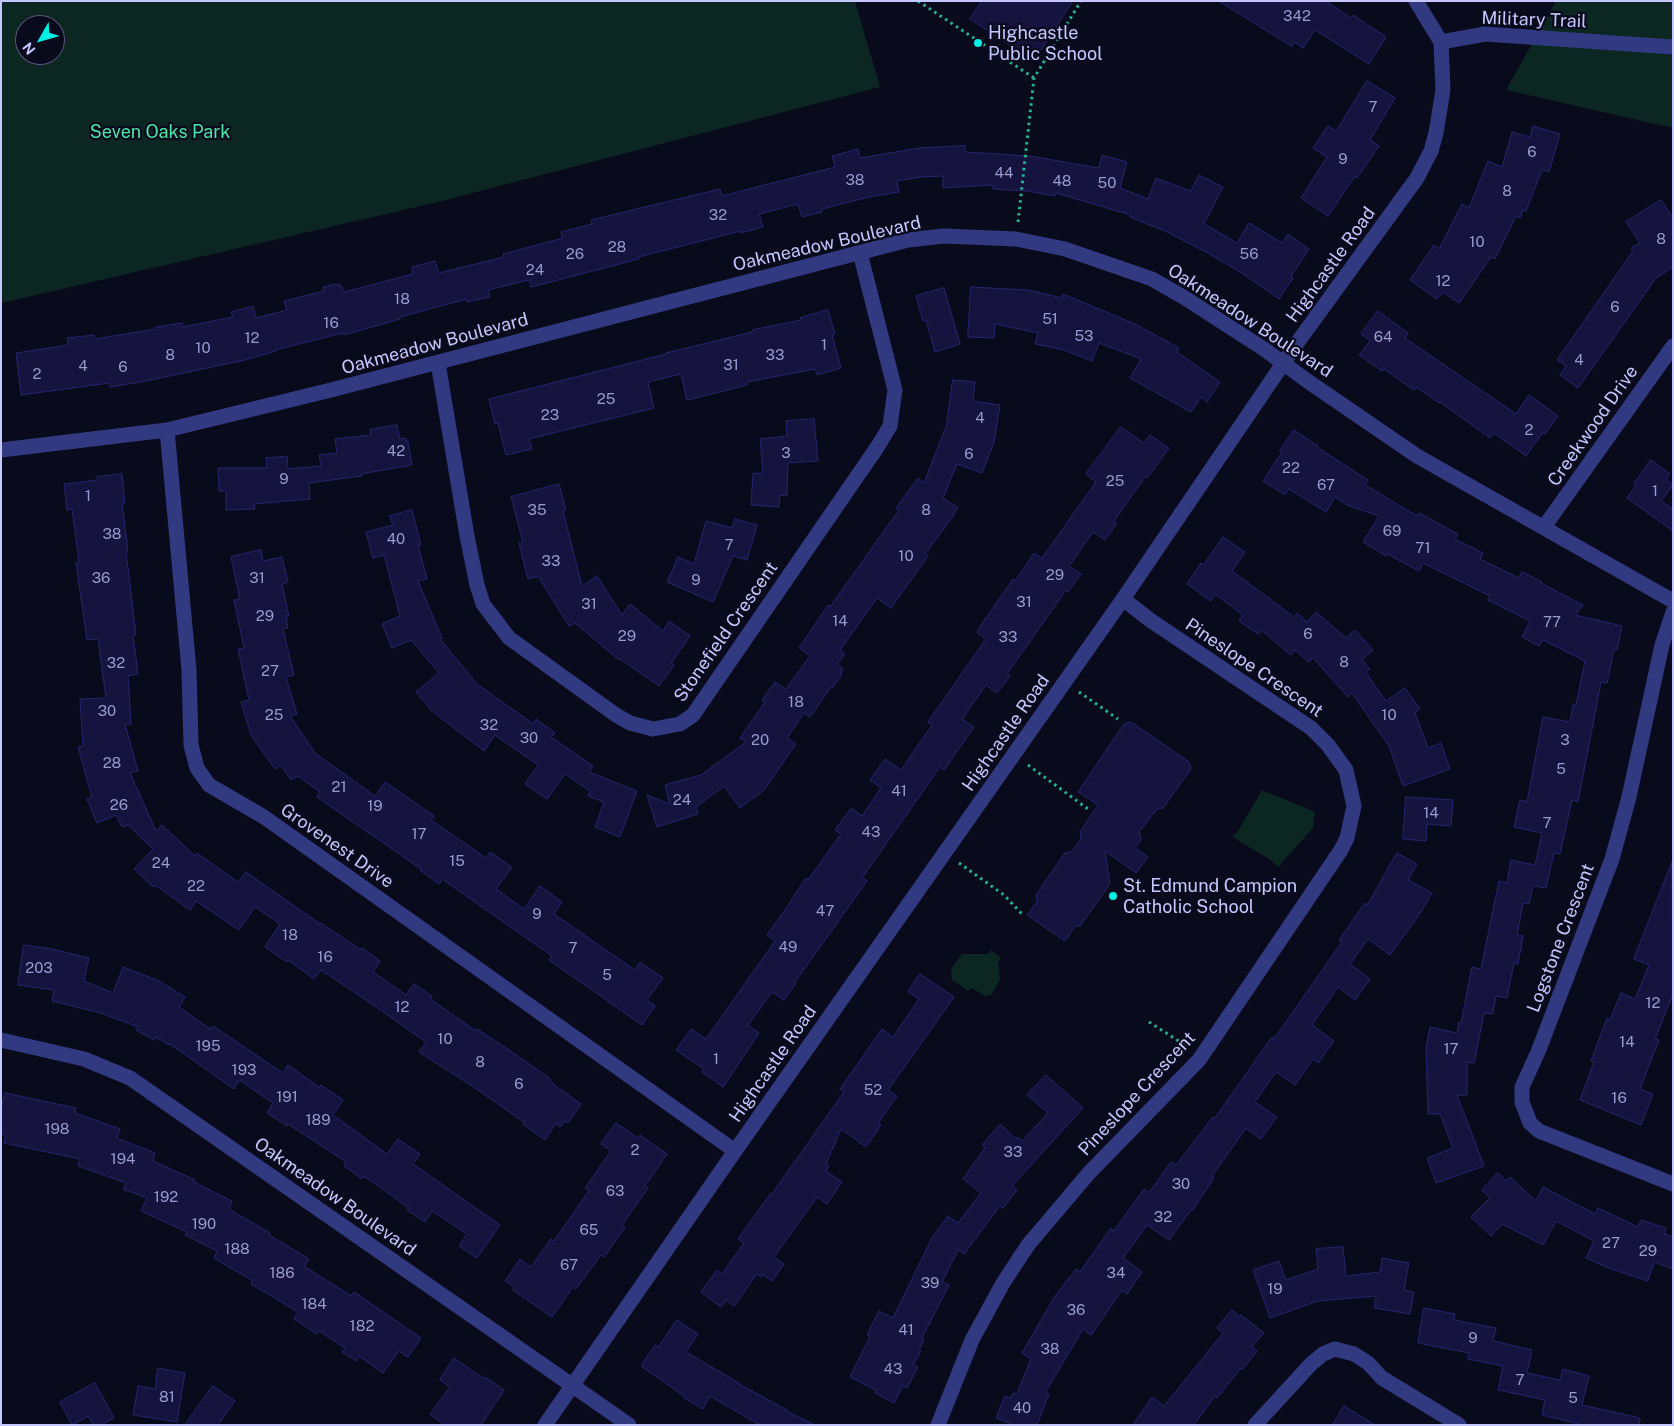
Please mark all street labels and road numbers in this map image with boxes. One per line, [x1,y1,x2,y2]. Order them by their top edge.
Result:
street label: Military Trail [1481,7,1587,33]
street label: Highcastle Road [1282,203,1380,327]
street label: Oakmeadow Boulevard [731,212,923,276]
street label: Oakmeadow Boulevard [1164,260,1336,382]
street label: Oakmeadow Boulevard [339,309,531,379]
street label: Creekwood Drive [1543,361,1643,491]
street label: Stonefield Crescent [670,558,782,706]
street label: Pineslope Crescent [1181,614,1327,722]
street label: Highcastle Road [958,671,1054,795]
street label: Grovenest Drive [276,799,398,893]
street label: Logstone Crescent [1523,861,1599,1015]
street label: Highcastle Road [725,1002,821,1126]
street label: Pineslope Crescent [1074,1028,1200,1160]
street label: Oakmeadow Boulevard [250,1133,420,1261]

